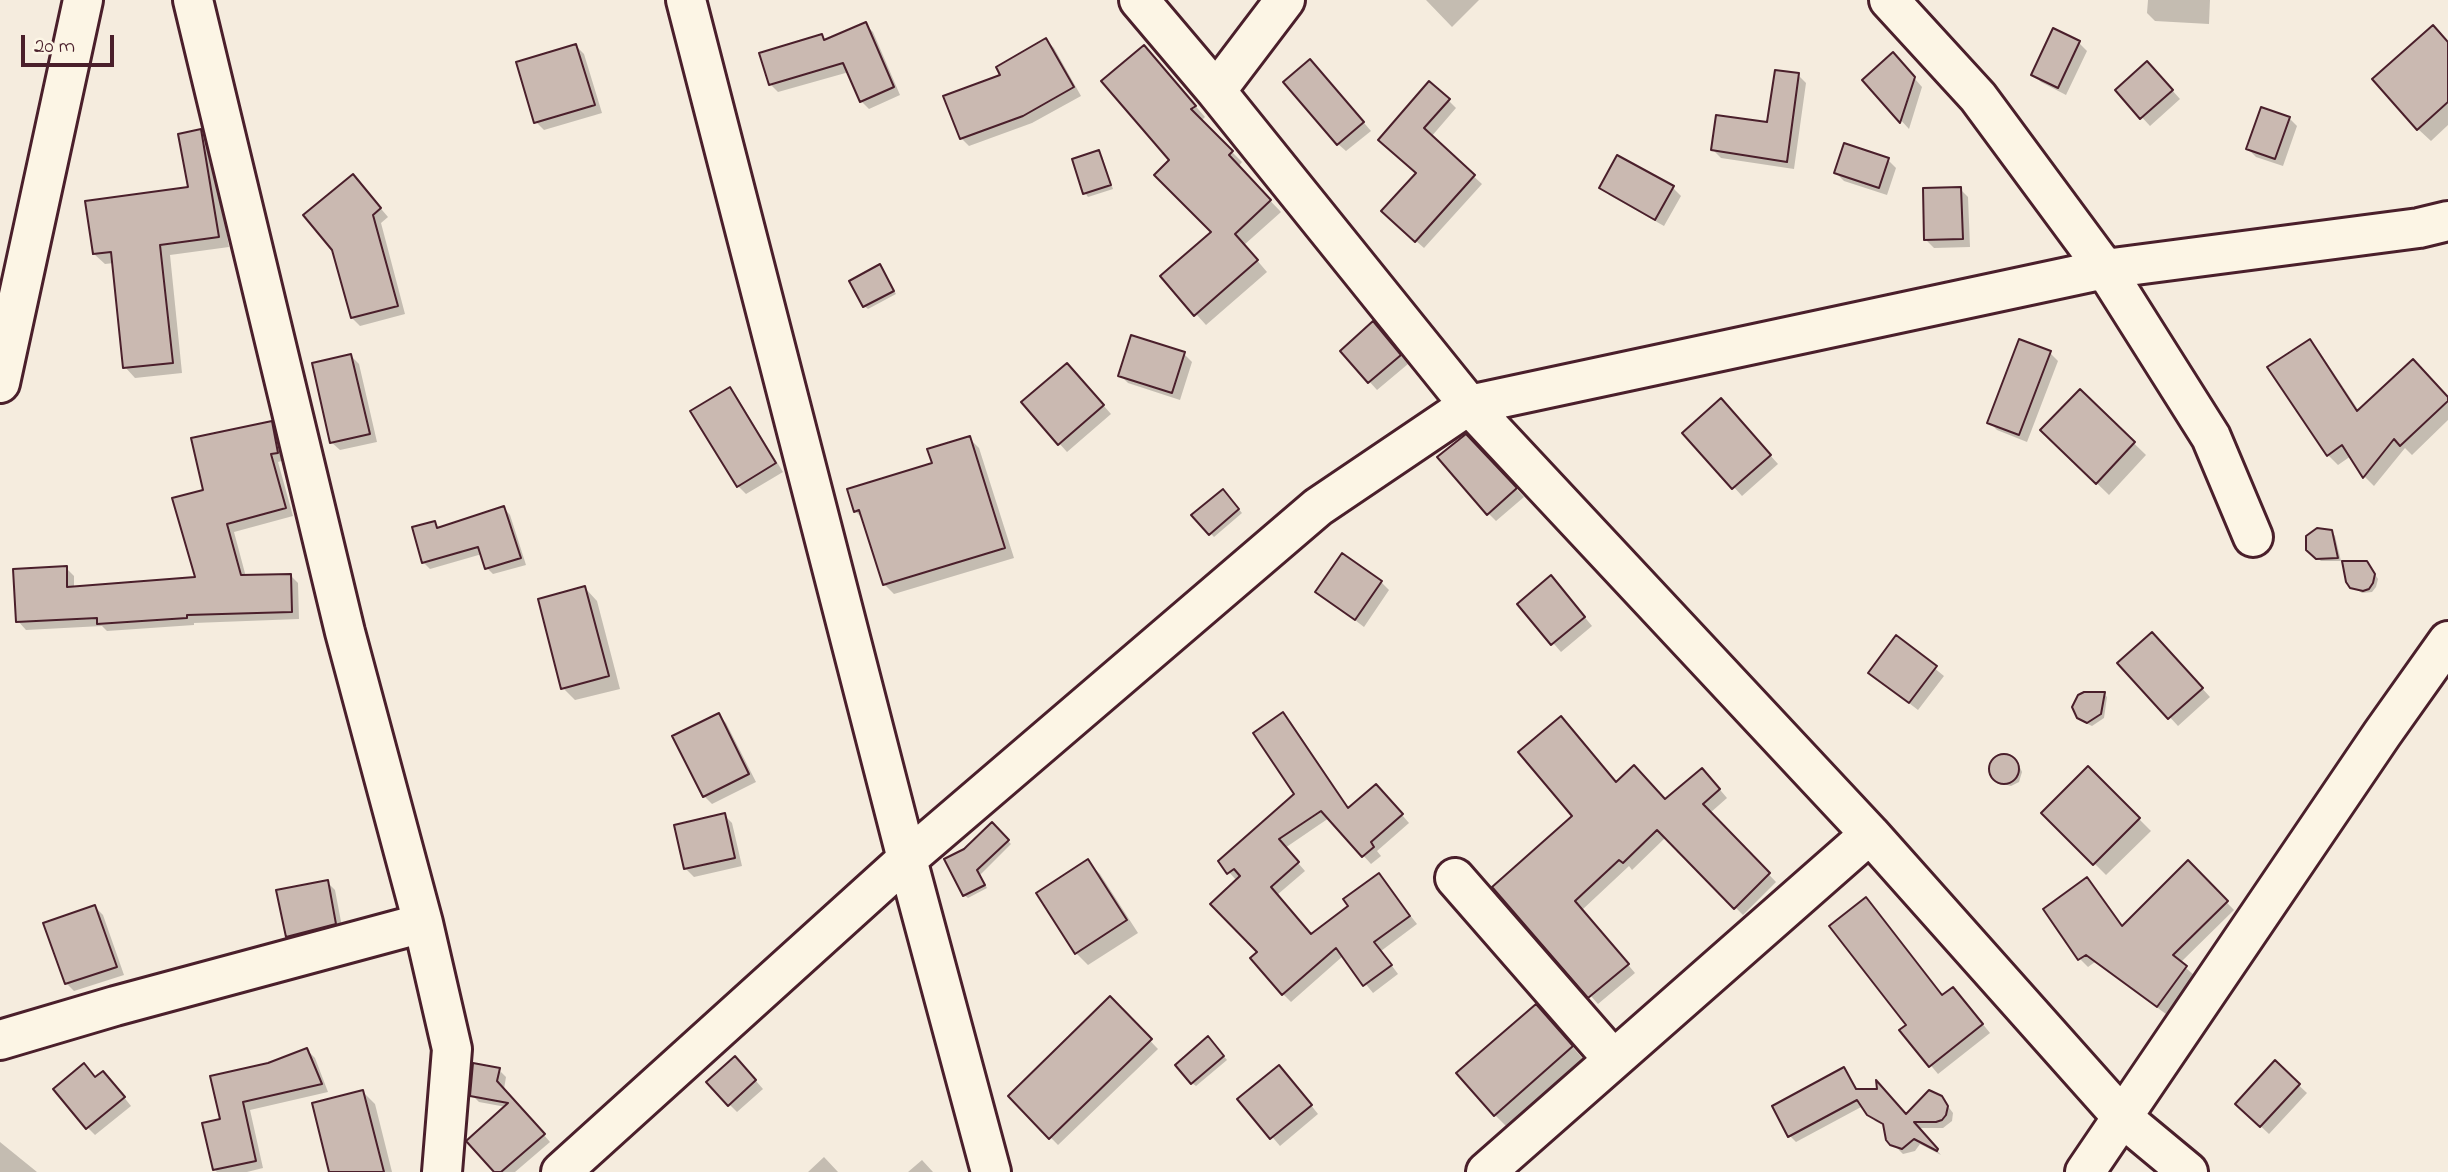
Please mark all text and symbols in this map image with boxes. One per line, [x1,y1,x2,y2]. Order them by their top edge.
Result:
scale bar [24,21,117,65]
text: 20 m [34,32,75,62]

